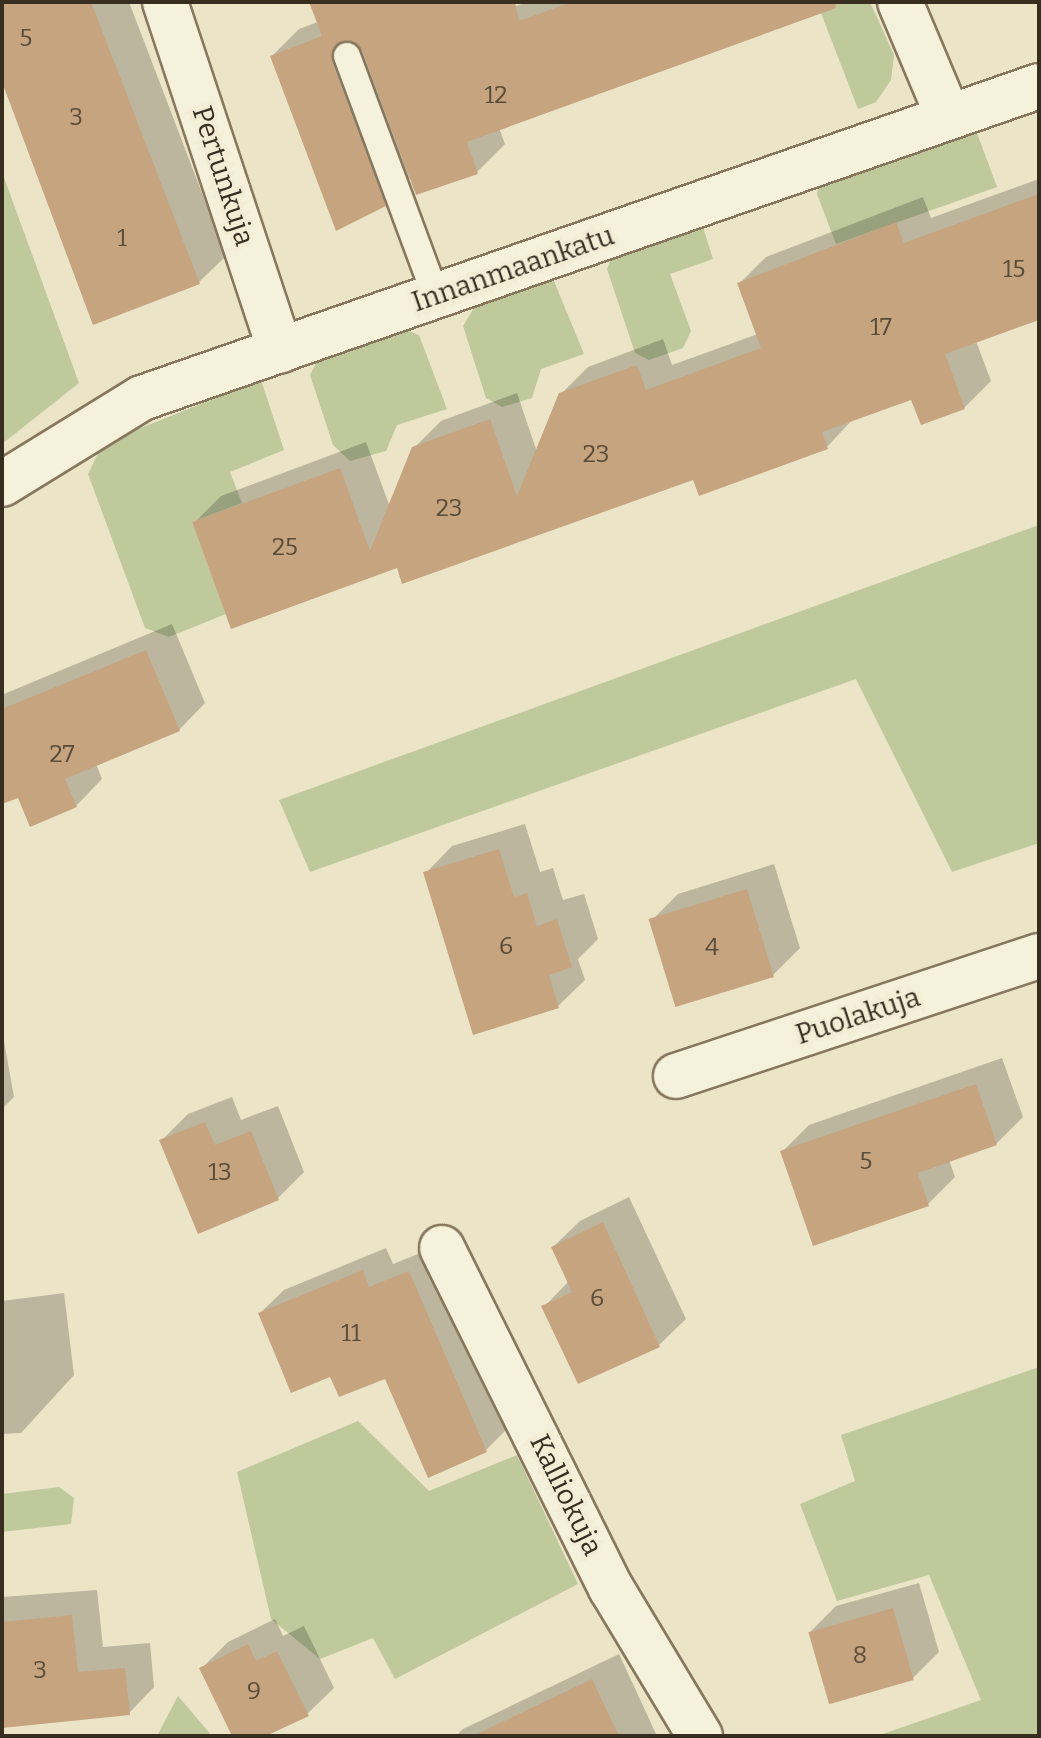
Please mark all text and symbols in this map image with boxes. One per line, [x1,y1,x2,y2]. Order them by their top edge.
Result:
house number: 5 [20,25,32,53]
house number: 12 [485,82,507,110]
street label: Pertunkuja [185,102,261,250]
house number: 3 [69,104,83,132]
street label: Innanmaankatu [408,219,618,319]
house number: 1 [117,225,127,253]
house number: 15 [1003,256,1025,284]
house number: 17 [870,314,892,342]
house number: 23 [583,441,609,469]
house number: 23 [436,495,462,523]
house number: 25 [272,534,298,562]
house number: 27 [50,741,74,769]
house number: 6 [499,933,513,961]
house number: 4 [705,934,719,962]
street label: Puolakuja [792,980,924,1052]
house number: 5 [860,1148,872,1176]
house number: 13 [208,1159,232,1187]
house number: 6 [590,1285,604,1313]
house number: 11 [341,1320,361,1348]
street label: Kalliokuja [522,1429,610,1561]
house number: 8 [853,1642,867,1670]
house number: 3 [33,1657,47,1685]
house number: 9 [247,1678,261,1706]

